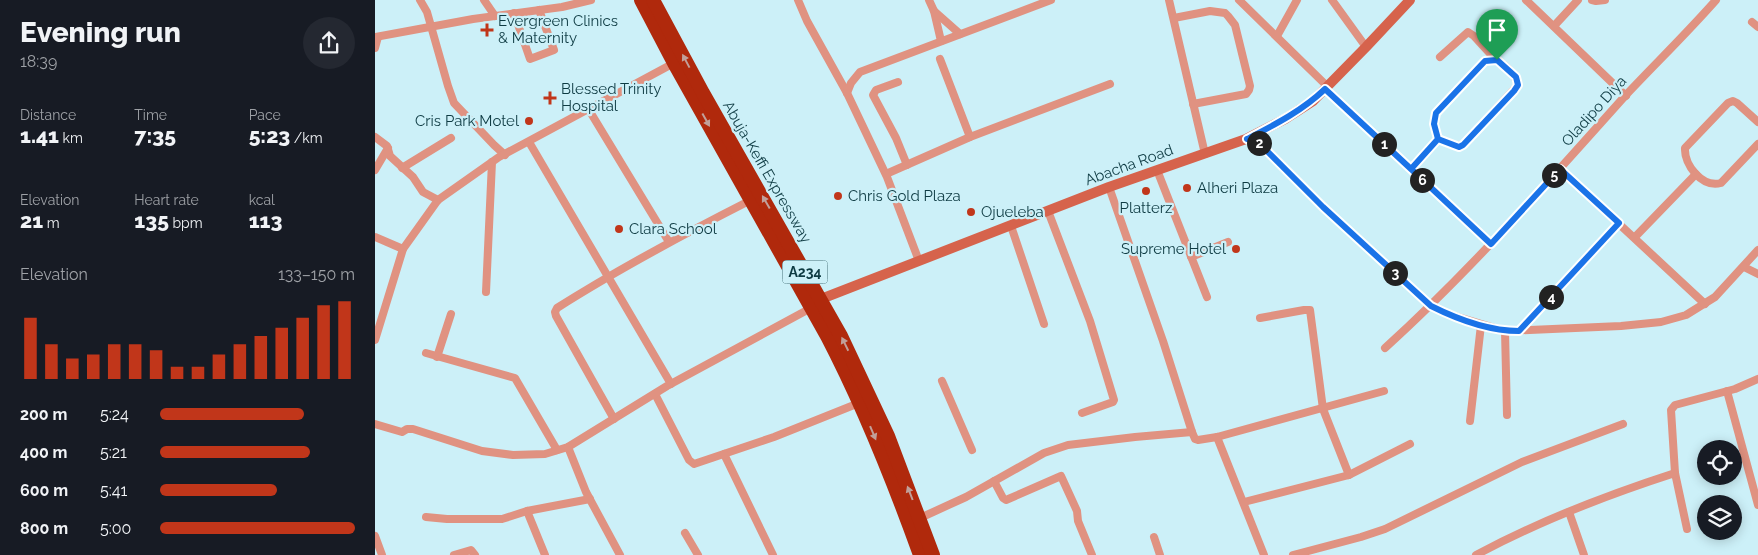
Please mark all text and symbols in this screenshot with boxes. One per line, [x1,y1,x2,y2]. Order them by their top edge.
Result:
pin [1476,9,1518,60]
place label: Evergreen Clinics & Maternity [498,12,618,47]
text: Evening run [20,16,181,49]
icon: arrive [1483,16,1511,44]
button: share [303,17,355,69]
marker: Evergreen Clinics & Maternity [480,23,494,37]
text: 18:39 [20,52,57,71]
one-way arrow [682,53,690,68]
street label: Oladipo Diya [1558,72,1630,150]
place label: Blessed Trinity Hospital [561,80,661,115]
marker: Blessed Trinity Hospital [543,91,557,105]
street label: Abuja-Keffi Expressway [719,98,815,246]
text: Distance [20,107,76,123]
text: Time [134,107,167,123]
text: Pace [249,107,281,123]
place label: Cris Park Motel [415,112,520,130]
one-way arrow [701,113,710,126]
marker: Cris Park Motel [523,115,535,127]
text: 1.41 [20,123,59,148]
text: 7:35 [134,123,176,148]
text: 5:23 [249,123,290,148]
text: km [59,130,83,146]
text: /km [290,130,323,146]
pin: 2 [1247,130,1271,156]
pin: 1 [1371,132,1397,156]
text: 2 [1256,135,1263,151]
text: 1 [1381,136,1388,152]
street label: Abacha Road [1082,141,1176,189]
pin: 5 [1541,162,1567,188]
text: 5 [1551,167,1558,183]
pin: 6 [1409,168,1435,192]
text: 6 [1418,172,1427,188]
place label: Alheri Plaza [1197,179,1278,197]
marker: Alheri Plaza [1181,182,1193,194]
marker: Platterz [1140,185,1152,197]
place label: Chris Gold Plaza [848,187,961,205]
marker: Chris Gold Plaza [832,190,844,202]
text: Elevation [20,192,79,208]
text: Heart rate [134,192,199,208]
text: kcal [249,192,275,208]
one-way arrow [761,196,770,209]
place label: Platterz [1120,199,1172,217]
place label: Ojueleba [981,203,1044,221]
marker: Ojueleba [965,206,977,218]
text: 21 [20,208,43,233]
text: 135 [134,208,169,233]
text: 113 [249,208,282,233]
text: m [43,215,60,231]
text: bpm [169,215,203,231]
place label: Clara School [629,220,718,238]
marker: Clara School [613,223,625,235]
place label: Supreme Hotel [1121,240,1227,258]
marker: Supreme Hotel [1230,243,1242,255]
road number: A234 [783,260,827,284]
pin: 3 [1383,260,1407,286]
text: Elevation [20,265,88,284]
text: 133–150 m [278,265,355,284]
text: 3 [1392,265,1399,281]
pin: 4 [1539,284,1563,310]
text: 4 [1548,289,1556,305]
one-way arrow [841,337,849,351]
text: 200 m [20,405,67,424]
text: 5:24 [100,405,129,424]
one-way arrow [869,426,877,440]
map controls [1697,440,1742,540]
button: locate [1697,440,1742,485]
text: 400 m [20,443,68,462]
text: 5:21 [100,443,127,462]
text: 600 m [20,481,68,500]
text: 5:41 [100,481,127,500]
one-way arrow [906,485,914,500]
button: layers [1697,495,1742,540]
text: 800 m [20,519,68,538]
text: 5:00 [100,519,131,538]

